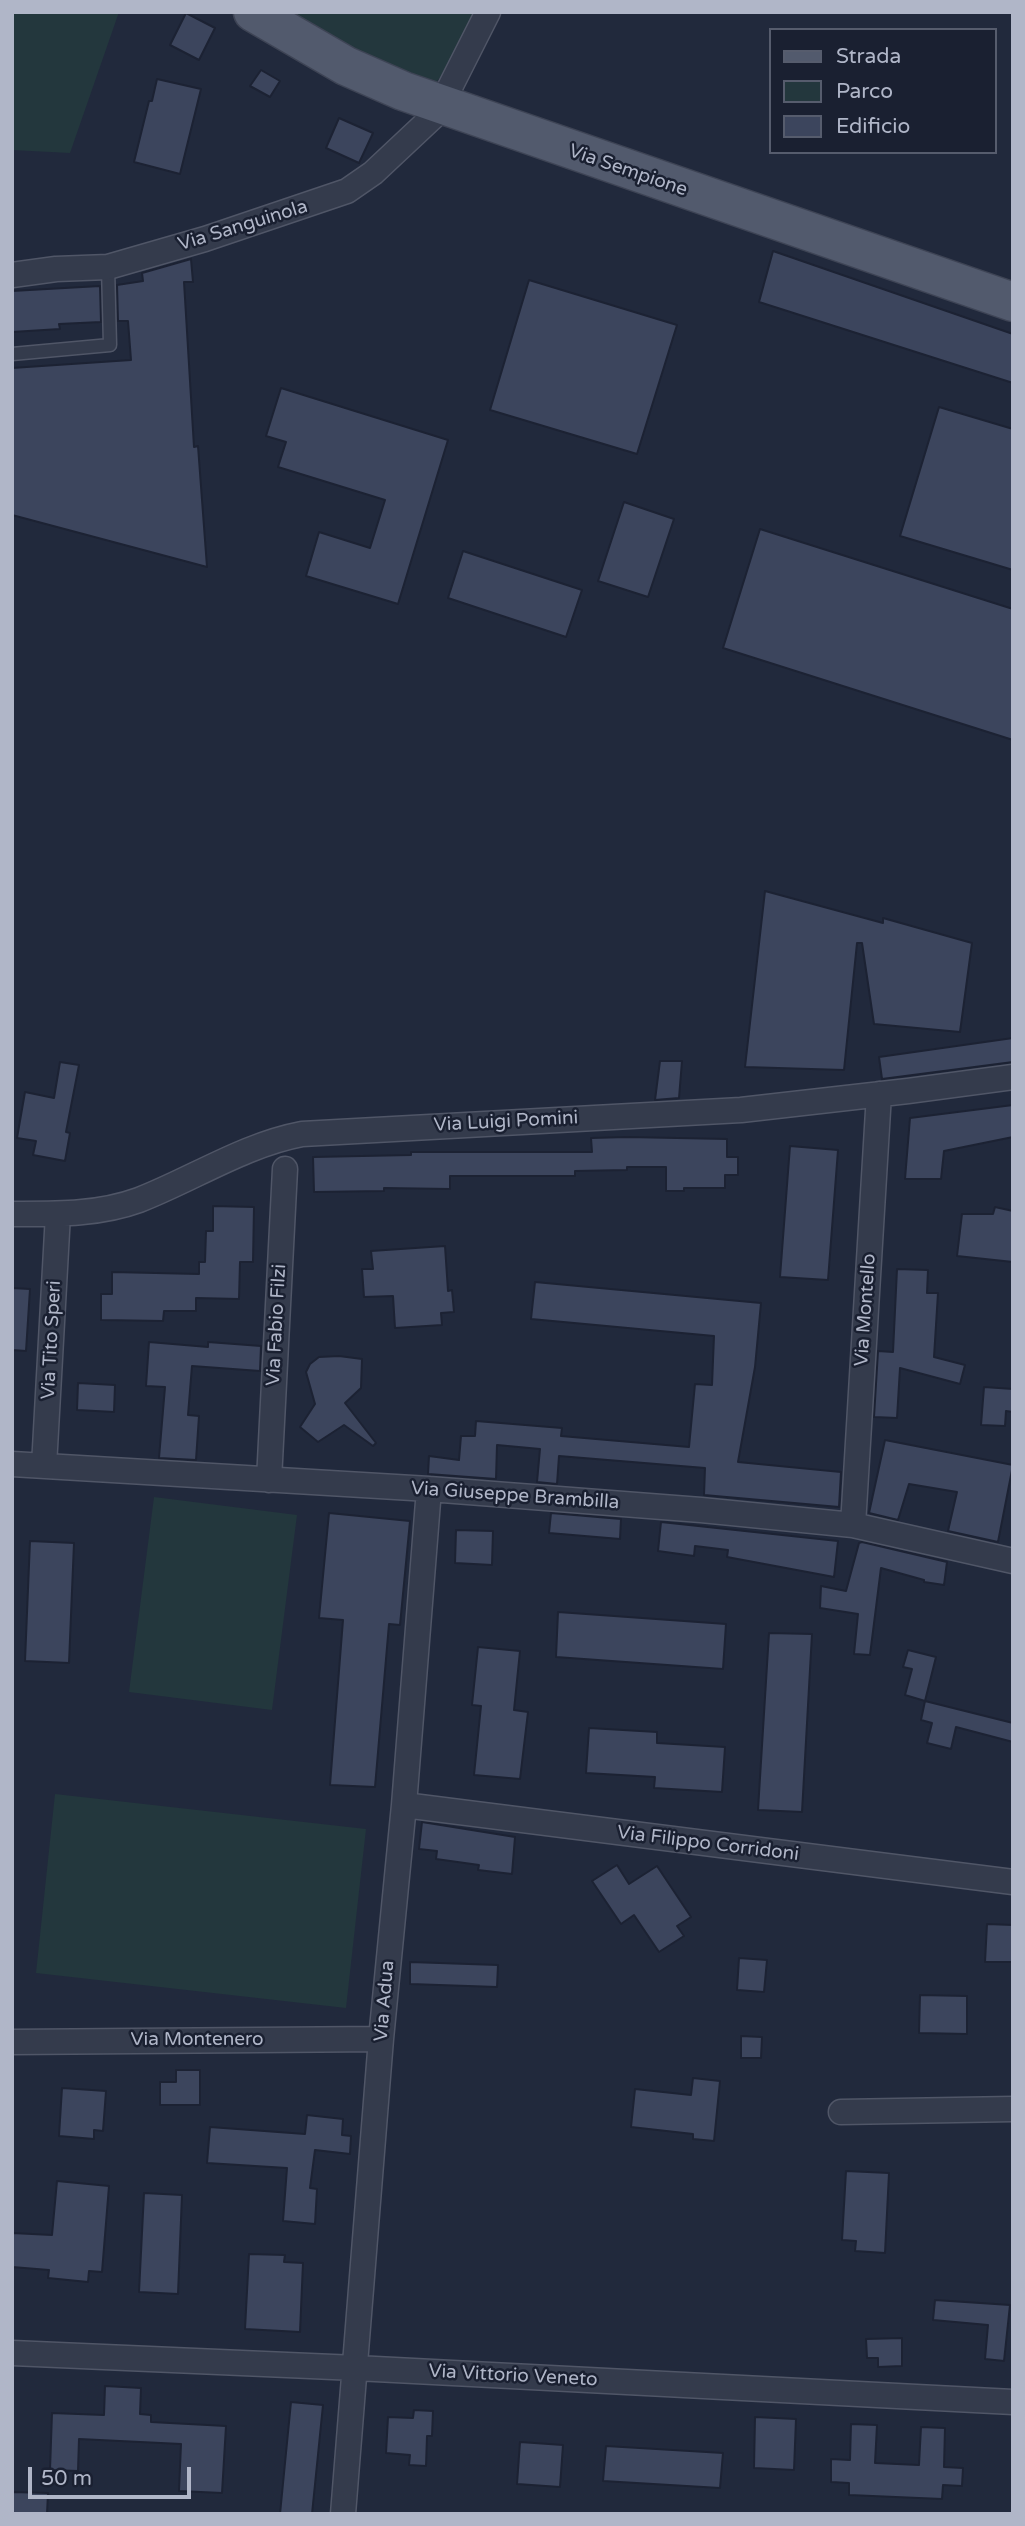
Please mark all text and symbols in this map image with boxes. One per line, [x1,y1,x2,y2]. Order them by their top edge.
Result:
legend [769,28,997,154]
text: Strada [836,44,901,69]
text: Parco [836,79,893,104]
text: Edificio [836,114,910,139]
street label: Via Sempione [566,140,690,202]
street label: Via Sanguinola [176,195,310,257]
street label: Via Luigi Pomini [433,1107,579,1137]
street label: Via Montello [851,1253,881,1367]
street label: Via Fabio Filzi [262,1263,292,1387]
street label: Via Tito Speri [37,1280,67,1400]
street label: Via Giuseppe Brambilla [410,1477,620,1515]
street label: Via Filippo Corridoni [616,1822,800,1866]
street label: Via Adua [370,1959,400,2043]
street label: Via Montenero [130,2029,264,2051]
street label: Via Vittorio Veneto [428,2360,598,2392]
scale bar [32,2452,194,2496]
text: 50 m [41,2466,92,2491]

